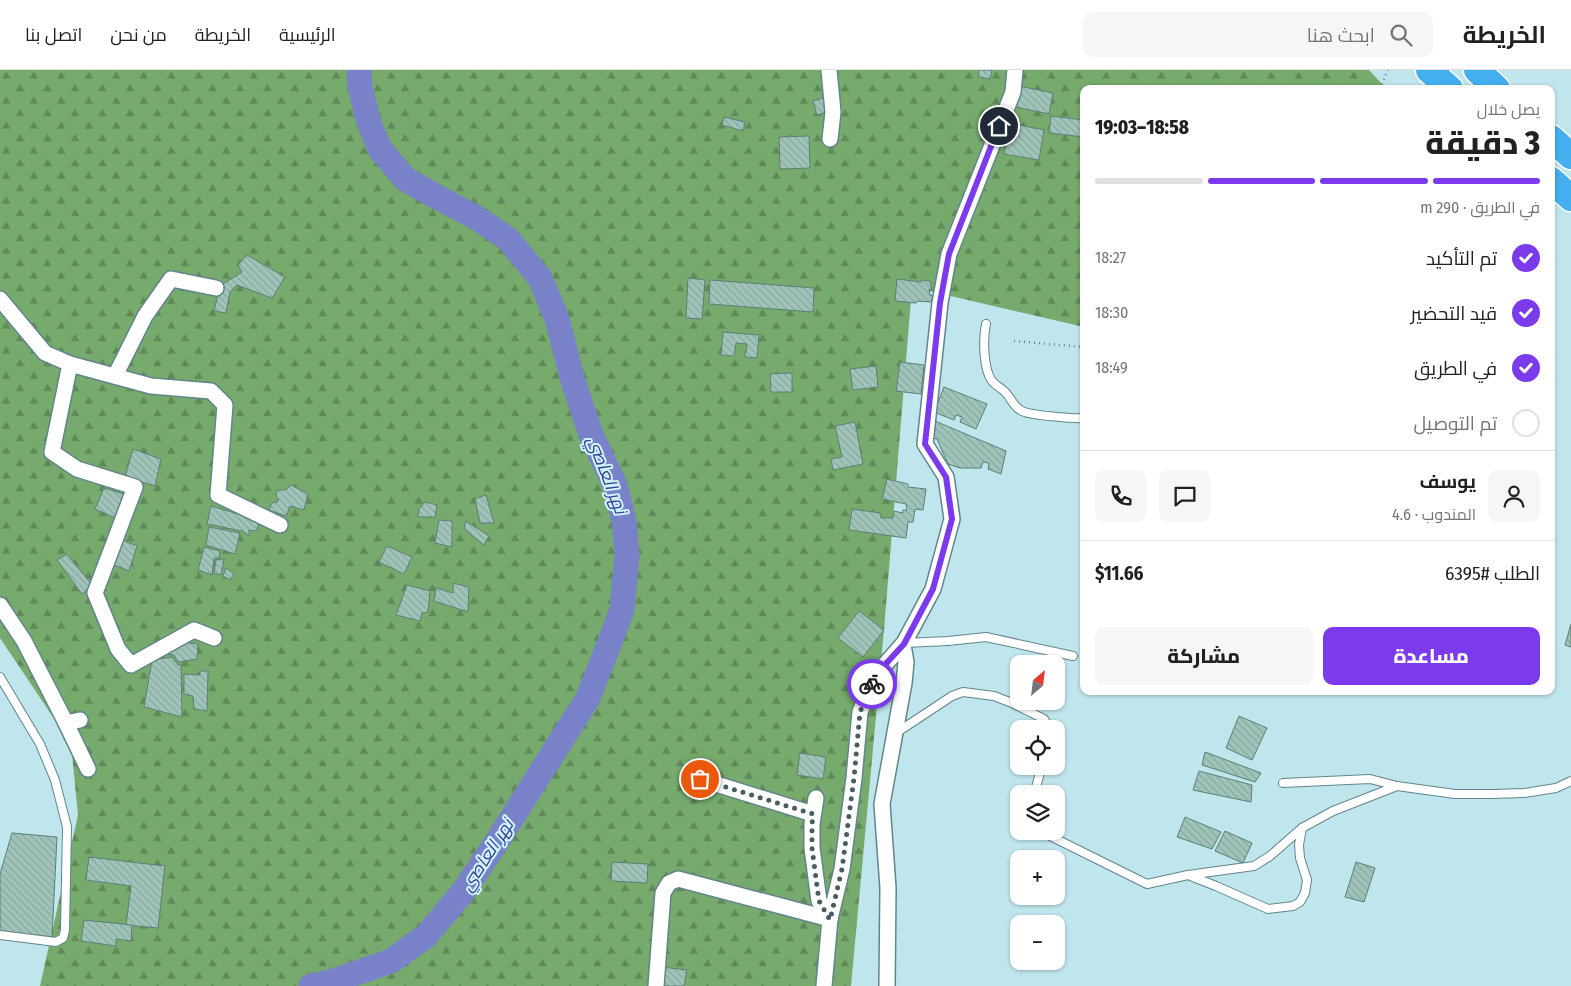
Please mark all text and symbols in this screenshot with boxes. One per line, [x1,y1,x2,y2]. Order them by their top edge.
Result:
search box [1083,12,1433,57]
icon: search [1387,21,1415,49]
text: الخريطة [1463,21,1546,49]
text: اتصل بنا [25,24,82,46]
text: من نحن [110,24,167,46]
text: الخريطة [195,24,251,46]
text: الرئيسية [279,24,336,46]
text: ابحث هنا [1307,24,1375,47]
text: يصل خلال [1477,100,1540,119]
pin [978,105,1020,147]
icon: home [985,112,1013,140]
text: 18:58–19:03 [1095,116,1189,139]
text: 3 دقيقة [1425,124,1540,162]
text: في الطريق · 290 m [1420,198,1540,217]
icon: check [1512,244,1540,272]
text: تم التأكيد [1426,247,1497,270]
text: 18:27 [1095,248,1126,267]
icon: check [1512,299,1540,327]
text: قيد التحضير [1410,302,1497,325]
text: 18:30 [1095,303,1128,322]
icon: check [1512,354,1540,382]
text: في الطريق [1414,357,1497,380]
text: 18:49 [1095,358,1128,377]
text: تم التوصيل [1414,412,1497,435]
water label: نهر العاصي [579,433,633,520]
button: phone [1095,470,1147,522]
button: chat [1159,470,1211,522]
text: يوسف [1420,470,1476,493]
button: person [1488,470,1540,522]
text: المندوب · 4.6 [1392,505,1476,524]
text: $11.66 [1095,562,1144,585]
text: الطلب #6395 [1445,562,1540,585]
button: مشاركة [1095,627,1313,685]
button: مساعدة [1323,627,1540,685]
north arrow [1010,655,1065,710]
map controls [1010,655,1065,970]
courier [847,659,897,709]
icon: bike [858,670,886,698]
button: locate [1010,720,1065,775]
pin [679,758,721,800]
icon: bag [686,765,714,793]
button: layers [1010,785,1065,840]
water label: نهر العاصي [456,813,522,897]
button: + [1010,850,1065,905]
button: − [1010,915,1065,970]

